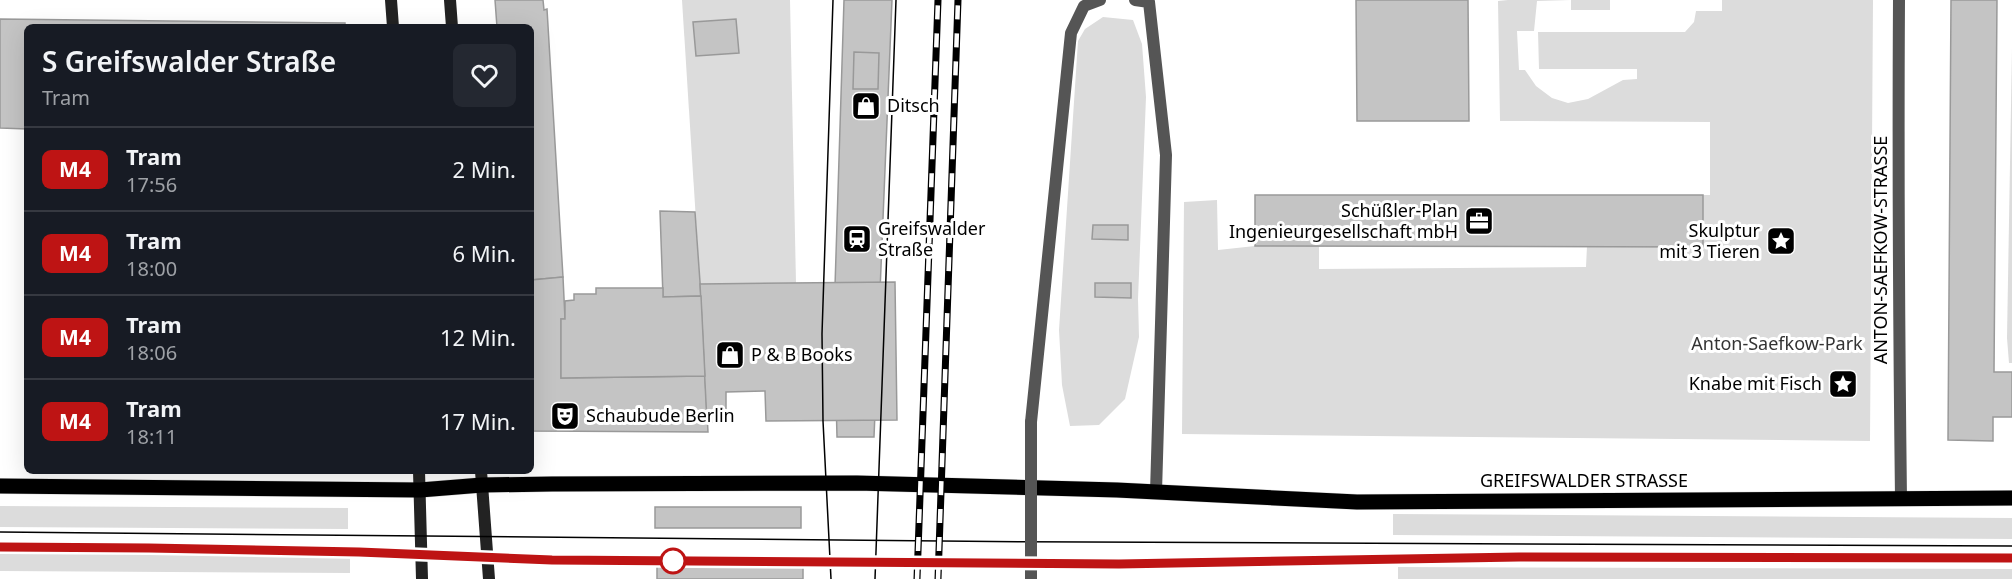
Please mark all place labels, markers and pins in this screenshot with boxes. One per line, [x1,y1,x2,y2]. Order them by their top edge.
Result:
shop icon: Ditsch [850,90,882,122]
place label: Ditsch [887,93,940,117]
place label: Schüßler-Plan Ingenieurgesellschaft mbH [1229,198,1458,243]
office icon: Schüßler-Plan Ingenieurgesellschaft mbH [1463,205,1495,237]
place label: Greifswalder Straße [878,216,986,261]
place label: Skulptur mit 3 Tieren [1659,218,1761,263]
station icon: Greifswalder Straße [841,223,873,255]
place icon: Skulptur mit 3 Tieren [1765,225,1797,257]
shop icon: P & B Books [714,339,746,371]
place label: P & B Books [751,342,853,366]
place icon: Knabe mit Fisch [1827,368,1859,400]
place label: Knabe mit Fisch [1689,371,1822,395]
theatre icon: Schaubude Berlin [549,400,581,432]
place label: Schaubude Berlin [586,403,735,427]
unlabelled marker [660,548,686,574]

